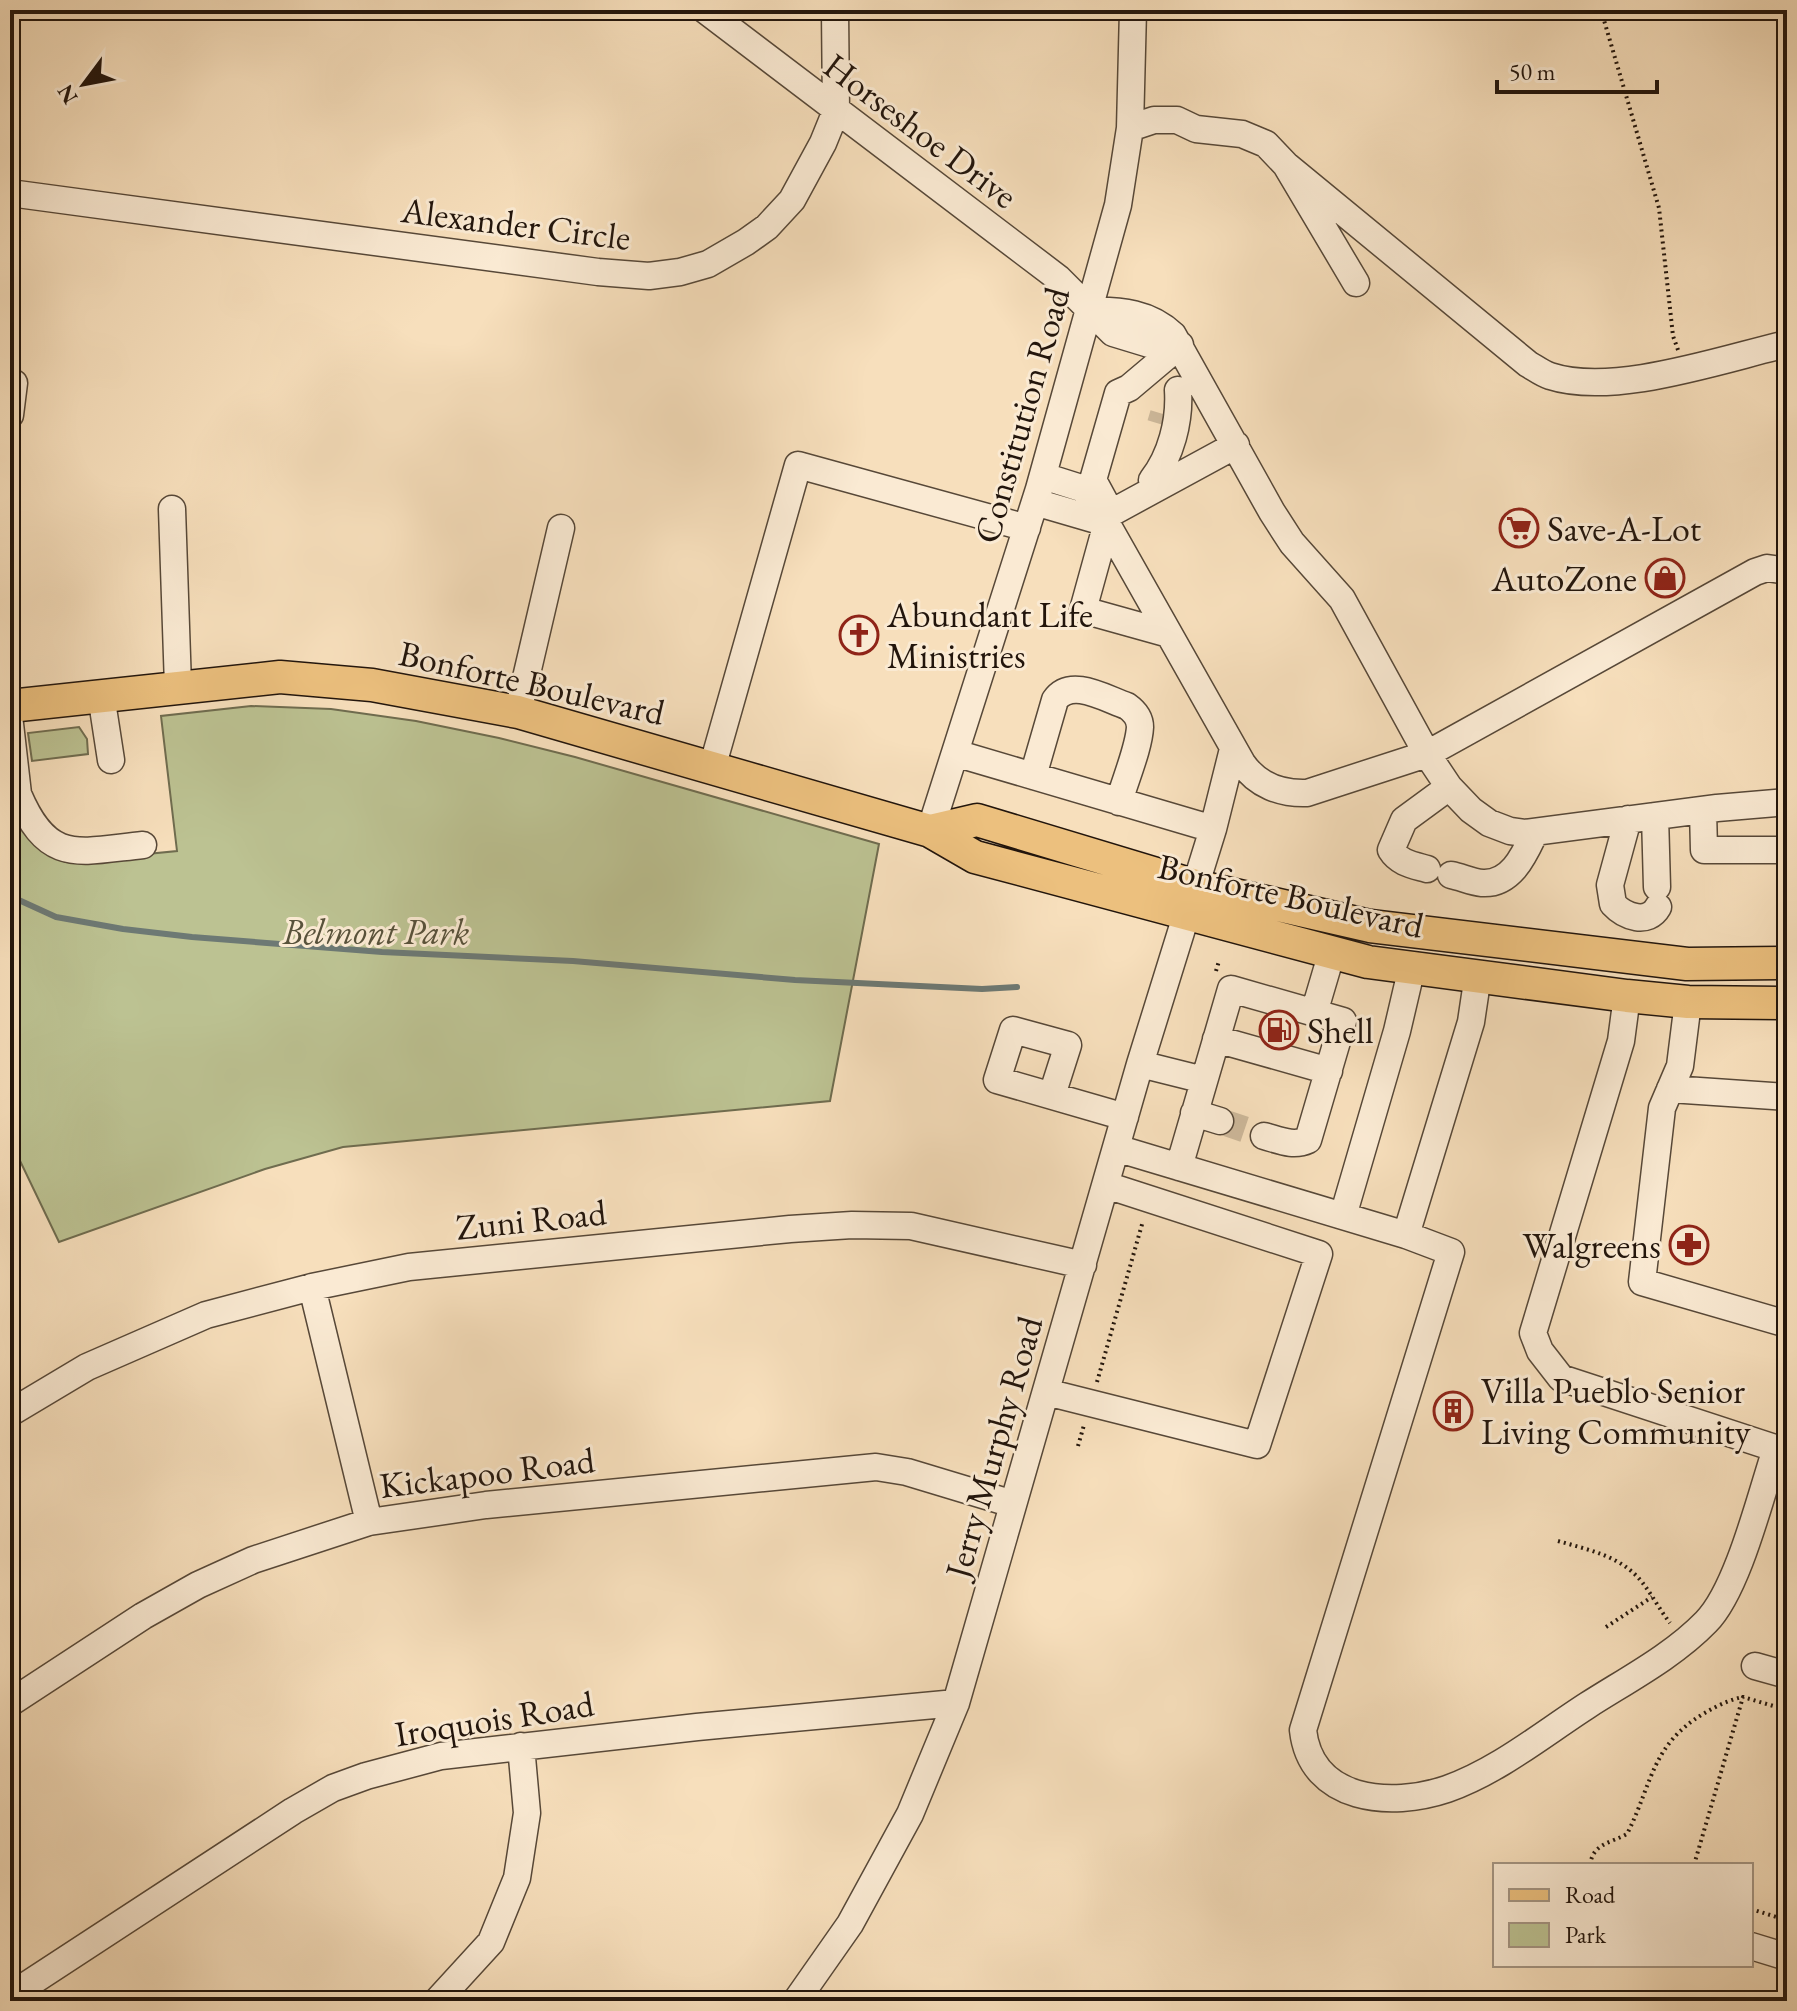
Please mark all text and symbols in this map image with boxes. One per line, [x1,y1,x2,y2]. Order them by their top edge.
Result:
street label: Horseshoe Drive [814,42,1027,219]
north arrow [44,44,124,124]
scale bar [1497,44,1657,94]
text: 50 m [1509,56,1556,87]
text: N [50,79,84,110]
street label: Alexander Circle [398,186,633,261]
street label: Constitution Road [963,281,1081,548]
place label: Save-A-Lot [1547,505,1702,552]
supermarket icon: Save-A-Lot [1498,507,1540,549]
place label: AutoZone [1490,555,1637,602]
shop icon: AutoZone [1644,557,1686,599]
place label: Abundant Life Ministries [886,591,1093,679]
church icon: Abundant Life Ministries [838,614,880,656]
street label: Bonforte Boulevard [394,629,670,736]
street label: Bonforte Boulevard [1153,842,1429,949]
park label: Belmont Park [282,908,469,955]
place label: Shell [1307,1007,1374,1054]
fuel station icon: Shell [1258,1009,1300,1051]
street label: Zuni Road [453,1188,609,1251]
place label: Walgreens [1523,1222,1661,1269]
pharmacy icon: Walgreens [1668,1224,1710,1266]
street label: Jerry Murphy Road [933,1310,1054,1586]
place label: Villa Pueblo Senior Living Community [1481,1367,1751,1455]
building icon: Villa Pueblo Senior Living Community [1432,1390,1474,1432]
street label: Kickapoo Road [377,1436,598,1509]
street label: Iroquois Road [391,1679,598,1757]
legend [1493,1863,1753,1967]
text: Road [1565,1879,1616,1910]
text: Park [1565,1919,1607,1950]

